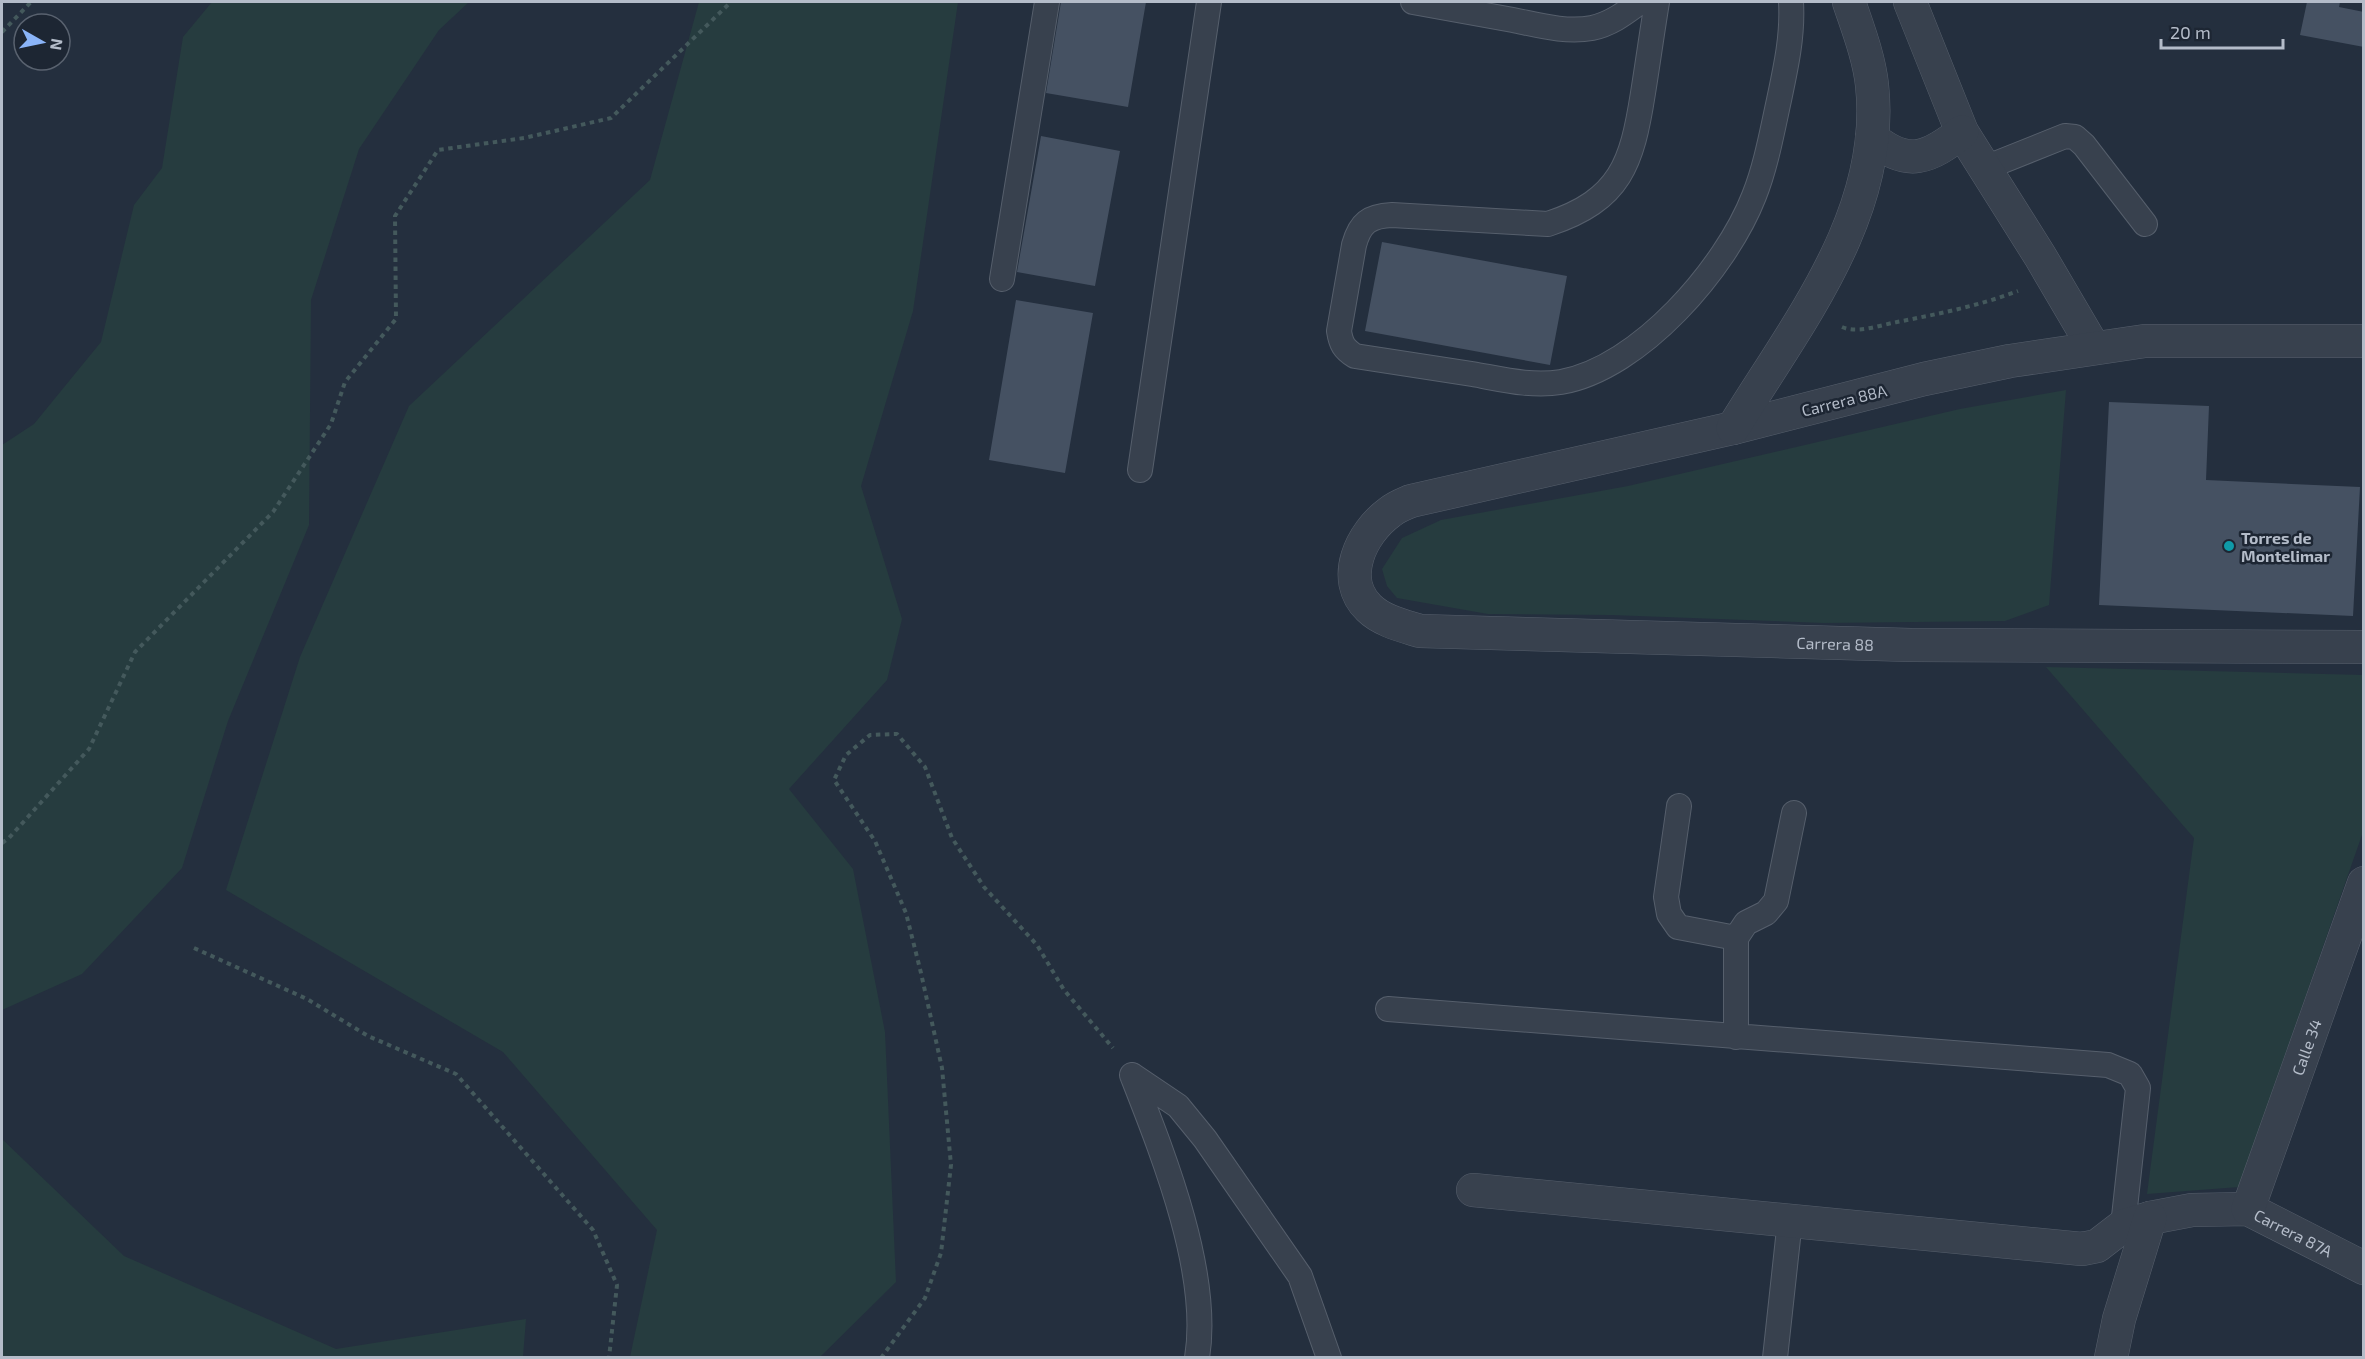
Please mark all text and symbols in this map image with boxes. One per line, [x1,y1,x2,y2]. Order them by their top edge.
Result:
north arrow [12,12,72,72]
scale bar [2161,12,2282,50]
text: 20 m [2170,21,2211,43]
text: N [47,37,68,52]
street label: Carrera 88A [1799,380,1889,420]
place label: Torres de Montelimar [2241,528,2330,565]
marker: Torres de Montelimar [2222,539,2236,553]
street label: Carrera 88 [1796,632,1874,653]
street label: Calle 34 [2287,1016,2324,1078]
street label: Carrera 87A [2251,1204,2336,1260]

